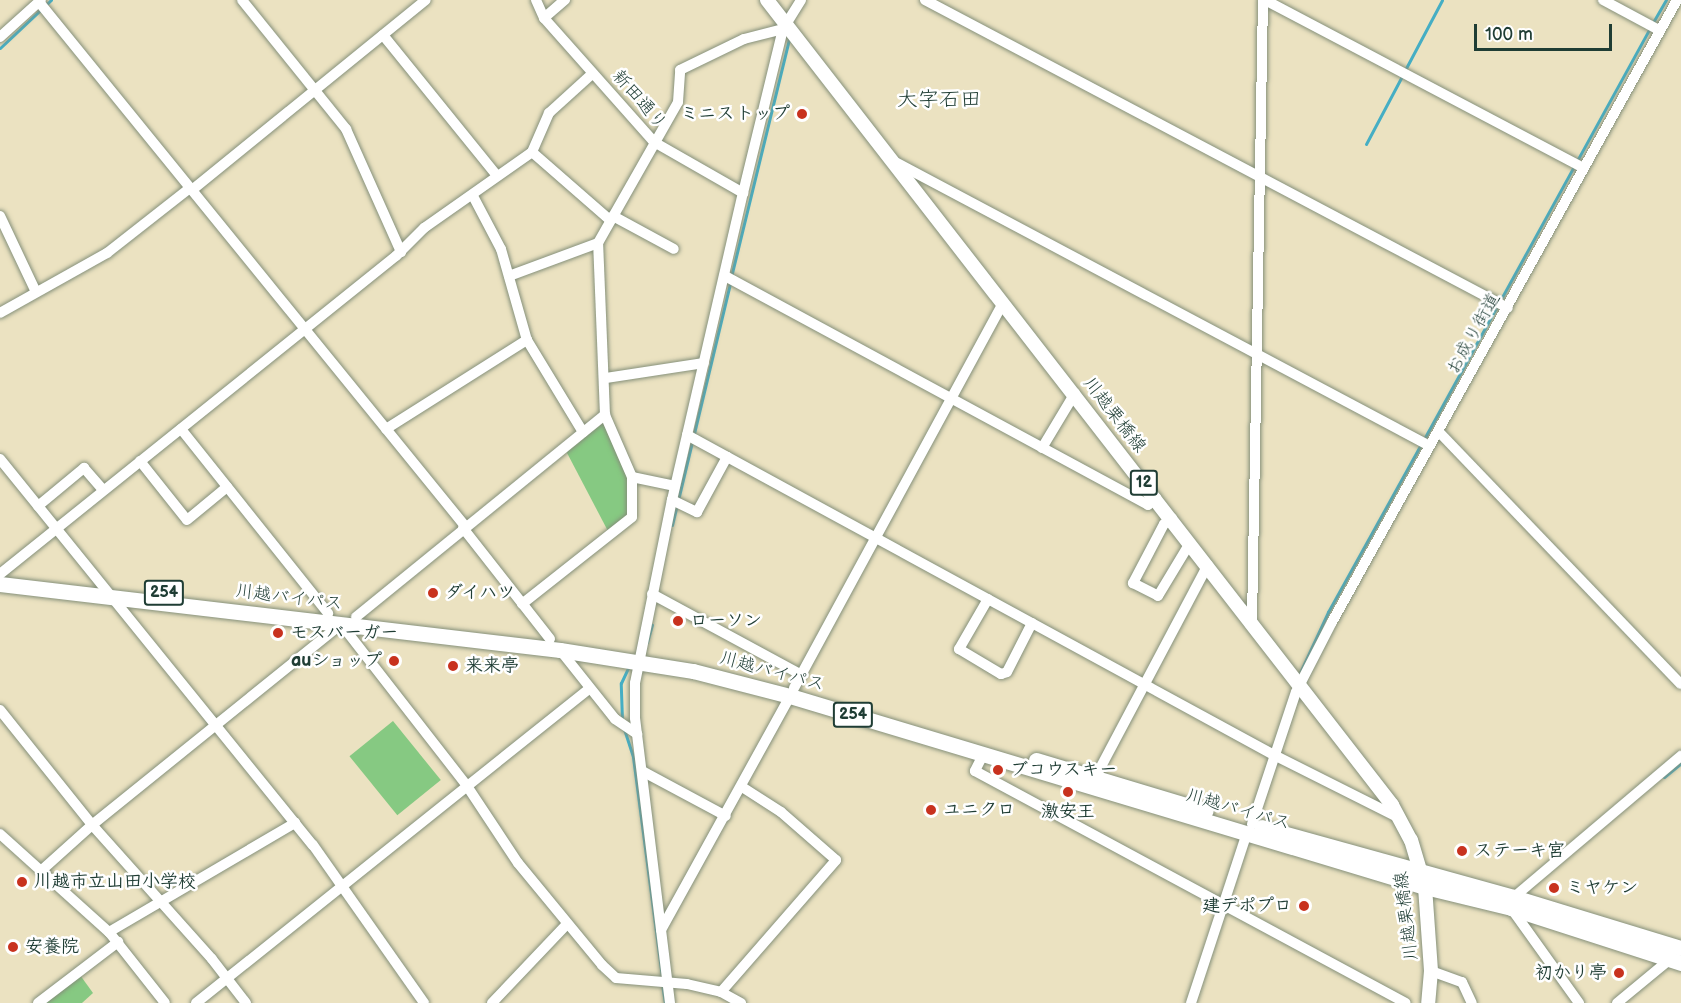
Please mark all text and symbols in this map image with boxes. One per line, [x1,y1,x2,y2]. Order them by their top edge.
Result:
scale bar [1477,12,1615,50]
text: 100 m [1485,24,1533,45]
street label: 新田通り [607,66,671,134]
district label: 大字石田 [897,87,981,113]
place label: ミニストップ [682,103,790,125]
marker: ミニストップ [795,107,809,121]
street label: お成り街道 [1443,289,1505,379]
street label: 川越栗橋線 [1078,373,1150,457]
road number: 12 [1129,470,1159,496]
road number: 254 [143,580,185,606]
street label: 川越バイパス [234,581,344,615]
place label: ダイハツ [445,582,517,604]
marker: ダイハツ [426,586,440,600]
place label: ローソン [690,610,762,632]
marker: ローソン [671,614,685,628]
place label: モスバーガー [290,622,398,644]
marker: モスバーガー [271,626,285,640]
street label: 川越バイパス [717,648,827,696]
place label: auショップ [290,650,382,672]
marker: auショップ [387,654,401,668]
place label: 来来亭 [465,655,519,677]
marker: 来来亭 [446,659,460,673]
road number: 254 [832,702,874,728]
place label: ブコウスキー [1010,759,1118,781]
marker: ブコウスキー [991,763,1005,777]
marker: 激安王 [1061,785,1075,799]
street label: 川越バイパス [1183,785,1293,835]
place label: ユニクロ [943,799,1015,821]
place label: 激安王 [1041,801,1095,823]
marker: ユニクロ [924,803,938,817]
place label: ステーキ宮 [1474,840,1564,862]
marker: ステーキ宮 [1455,844,1469,858]
street label: 川越栗橋線 [1391,870,1423,962]
place label: 川越市立山田小学校 [34,871,196,893]
marker: 川越市立山田小学校 [15,875,29,889]
place label: ミヤケン [1566,877,1638,899]
marker: ミヤケン [1547,881,1561,895]
place label: 建デポプロ [1202,895,1292,917]
marker: 建デポプロ [1297,899,1311,913]
place label: 安養院 [25,936,79,958]
marker: 安養院 [6,940,20,954]
place label: 初かり亭 [1535,962,1607,984]
marker: 初かり亭 [1612,966,1626,980]

